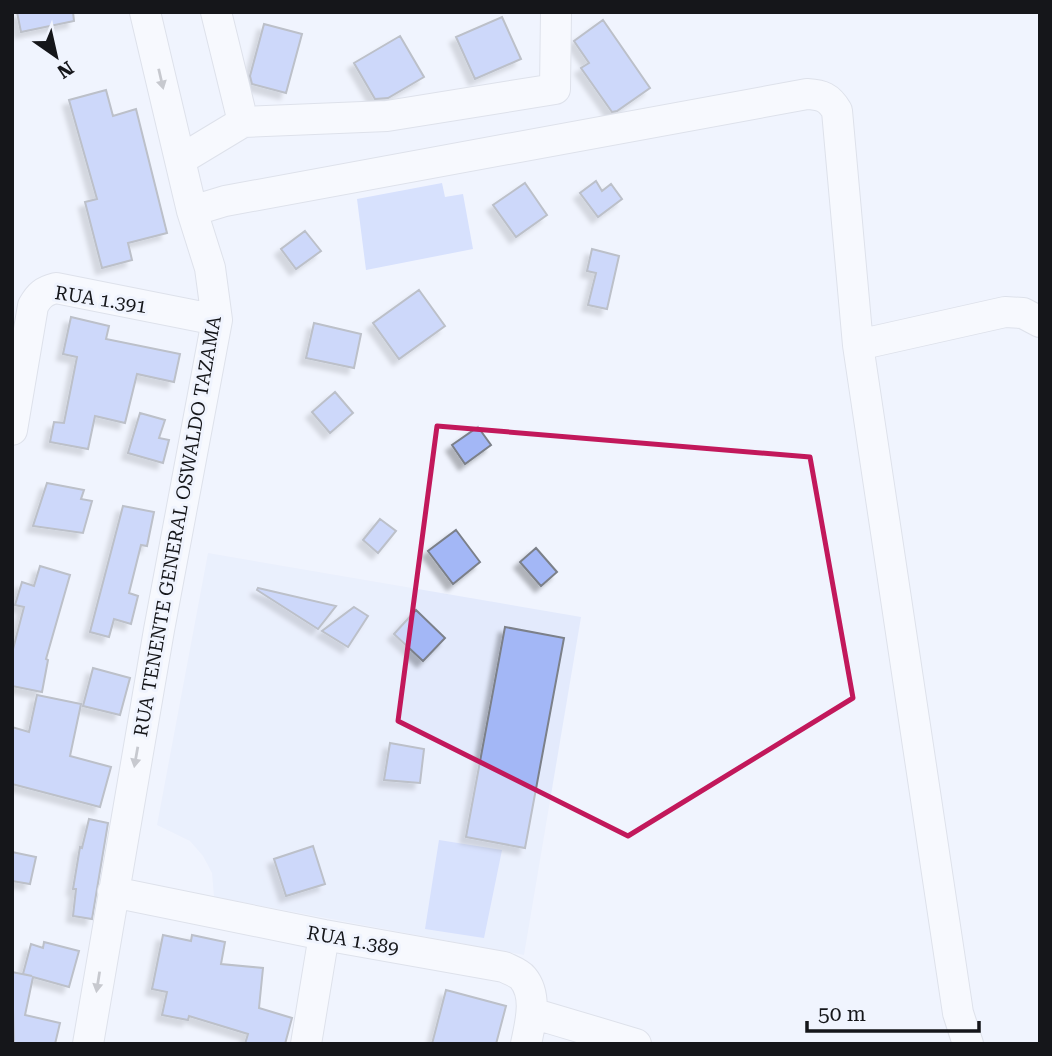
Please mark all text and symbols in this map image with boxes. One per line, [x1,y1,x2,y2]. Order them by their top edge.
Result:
north arrow [21,21,91,91]
text: N [52,56,78,84]
one-way arrow [156,68,167,90]
street label: RUA 1.391 [53,281,149,318]
street label: RUA TENENTE GENERAL OSWALDO TAZAMA [129,313,226,738]
one-way arrow [131,746,142,768]
street label: RUA 1.389 [305,921,401,960]
one-way arrow [92,971,103,993]
scale bar [807,990,978,1034]
text: 50 m [818,1002,866,1026]

